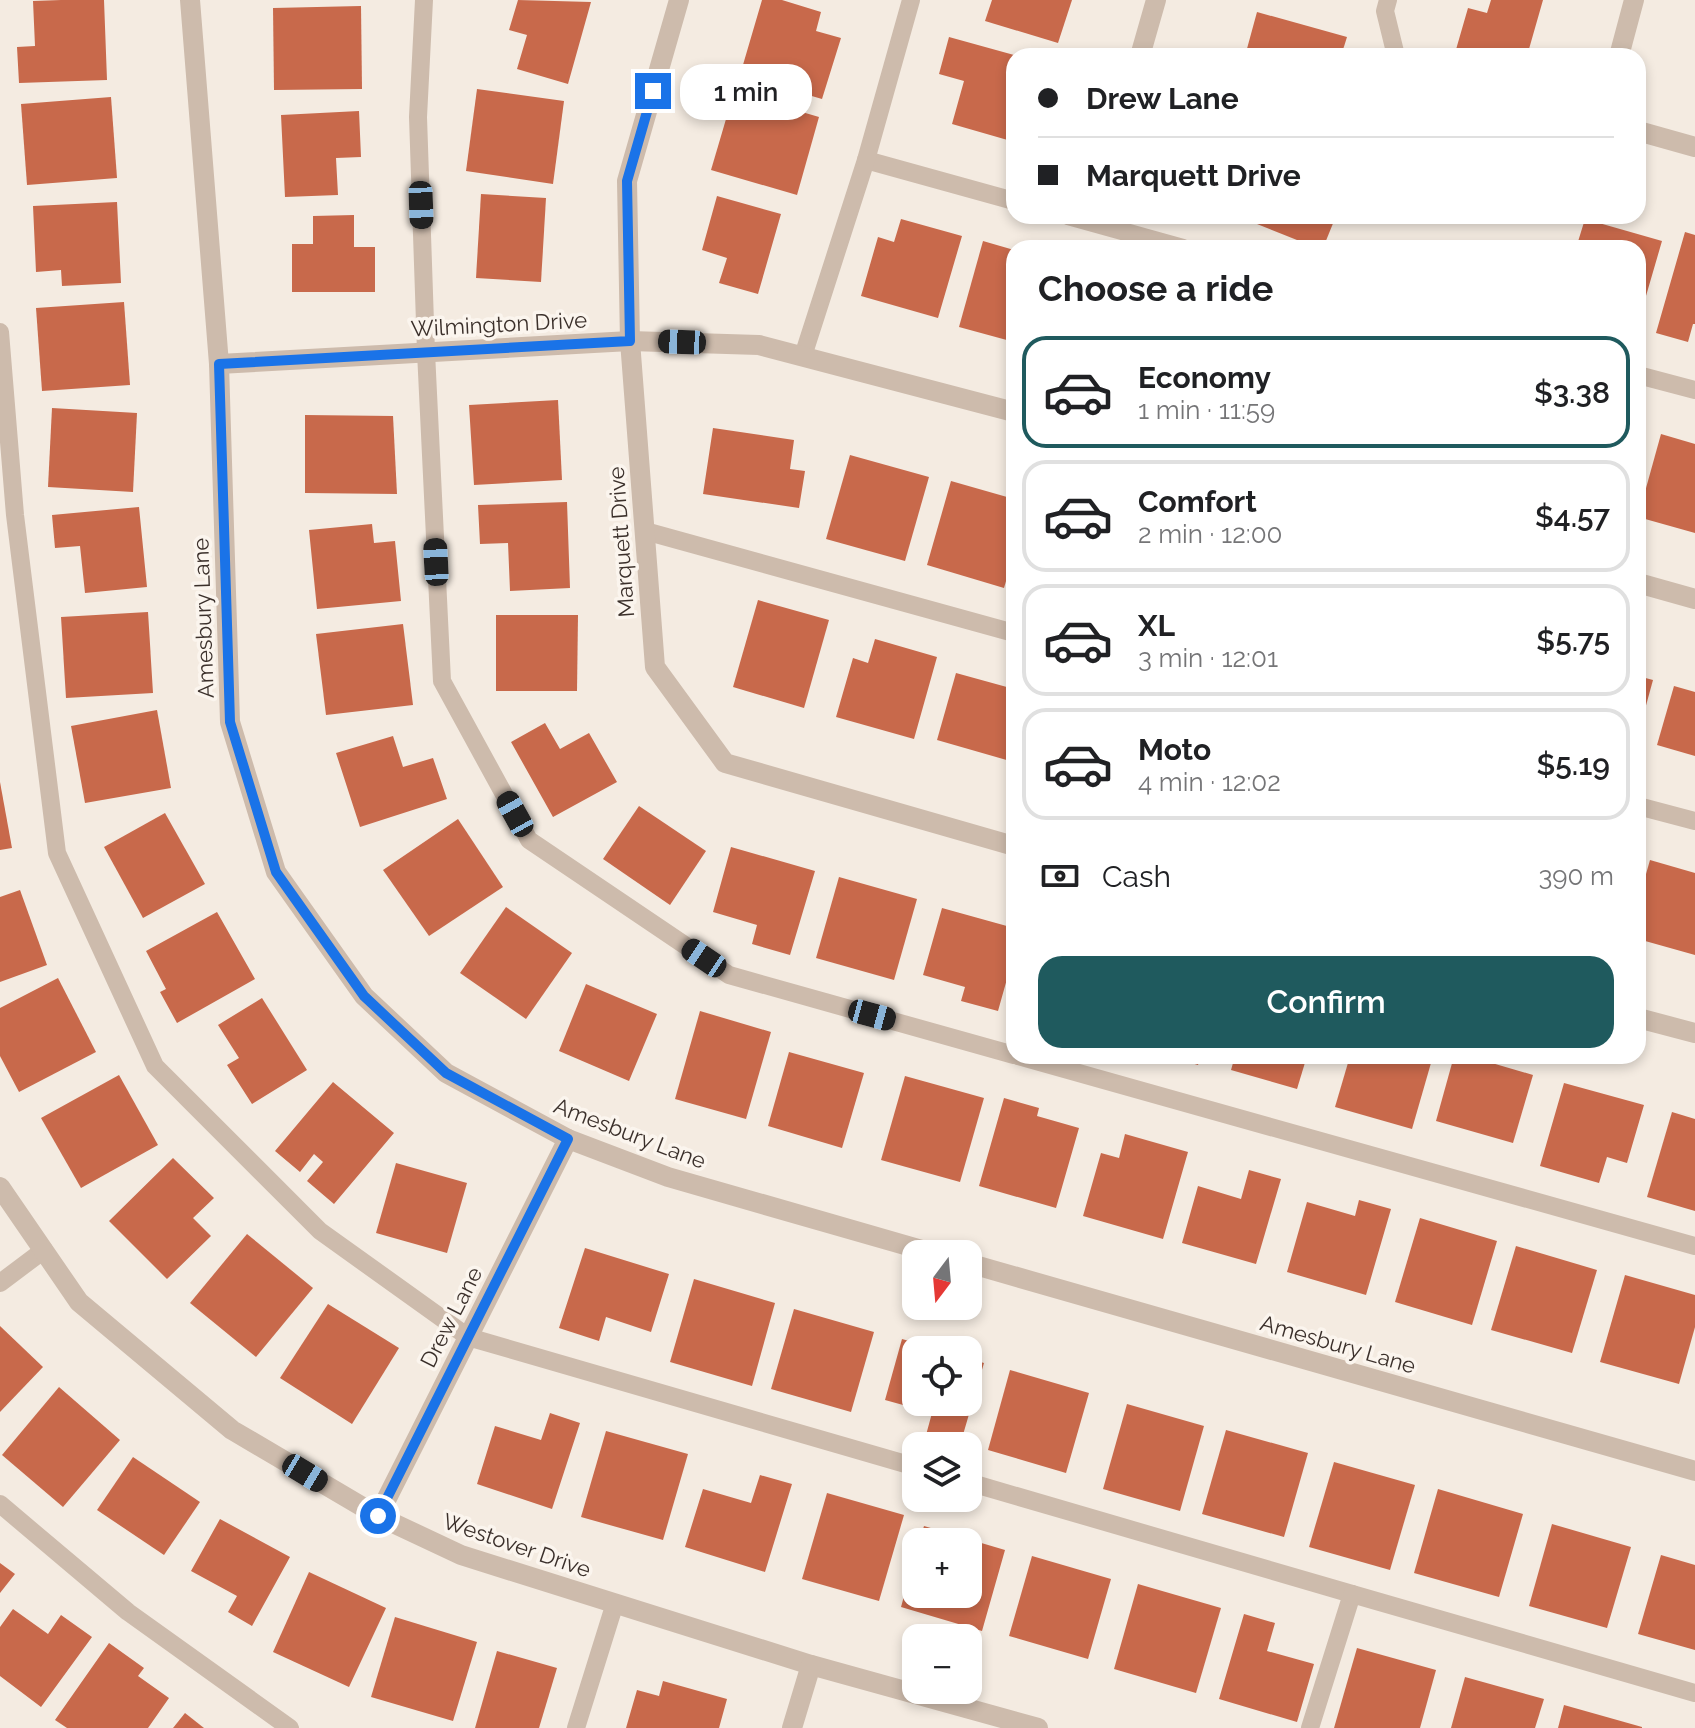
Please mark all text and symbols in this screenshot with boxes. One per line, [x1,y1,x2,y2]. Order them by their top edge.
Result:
callout: 1 min [681,63,813,119]
route end [635,73,671,109]
text: 1 min [714,77,778,107]
text: Drew Lane [1086,81,1239,116]
text: Marquett Drive [1086,158,1301,193]
car [408,181,434,229]
text: Choose a ride [1038,267,1273,309]
street label: Wilmington Drive [410,306,588,342]
car [658,329,706,355]
icon: car [1042,356,1114,428]
text: Economy [1138,360,1271,395]
text: $3.38 [1534,375,1610,410]
text: 1 min · 11:59 [1138,395,1275,425]
street label: Marquett Drive [603,466,639,618]
icon: car [1042,480,1114,552]
text: Comfort [1138,484,1257,519]
text: $4.57 [1535,499,1610,534]
text: 2 min · 12:00 [1138,519,1282,549]
street label: Amesbury Lane [187,537,219,699]
car [423,537,449,587]
icon: car [1042,604,1114,676]
text: XL [1138,608,1175,643]
text: $5.75 [1536,623,1610,658]
text: 3 min · 12:01 [1138,643,1278,673]
icon: car [1042,728,1114,800]
text: Moto [1138,732,1211,767]
text: $5.19 [1536,747,1610,782]
text: 4 min · 12:02 [1138,767,1281,797]
car [493,787,537,841]
icon: cash [1038,854,1082,898]
text: Cash [1102,859,1171,894]
text: 390 m [1538,861,1614,891]
car [677,935,731,981]
button: Confirm [1038,956,1614,1048]
car [846,997,898,1033]
street label: Amesbury Lane [550,1092,710,1174]
north arrow [902,1240,982,1320]
map controls [902,1240,982,1704]
street label: Drew Lane [415,1262,487,1372]
street label: Amesbury Lane [1257,1309,1419,1379]
button: locate [902,1336,982,1416]
button: layers [902,1432,982,1512]
car [278,1450,332,1496]
route start [360,1498,396,1534]
street label: Westover Drive [440,1508,594,1582]
button: + [902,1528,982,1608]
button: − [902,1624,982,1704]

